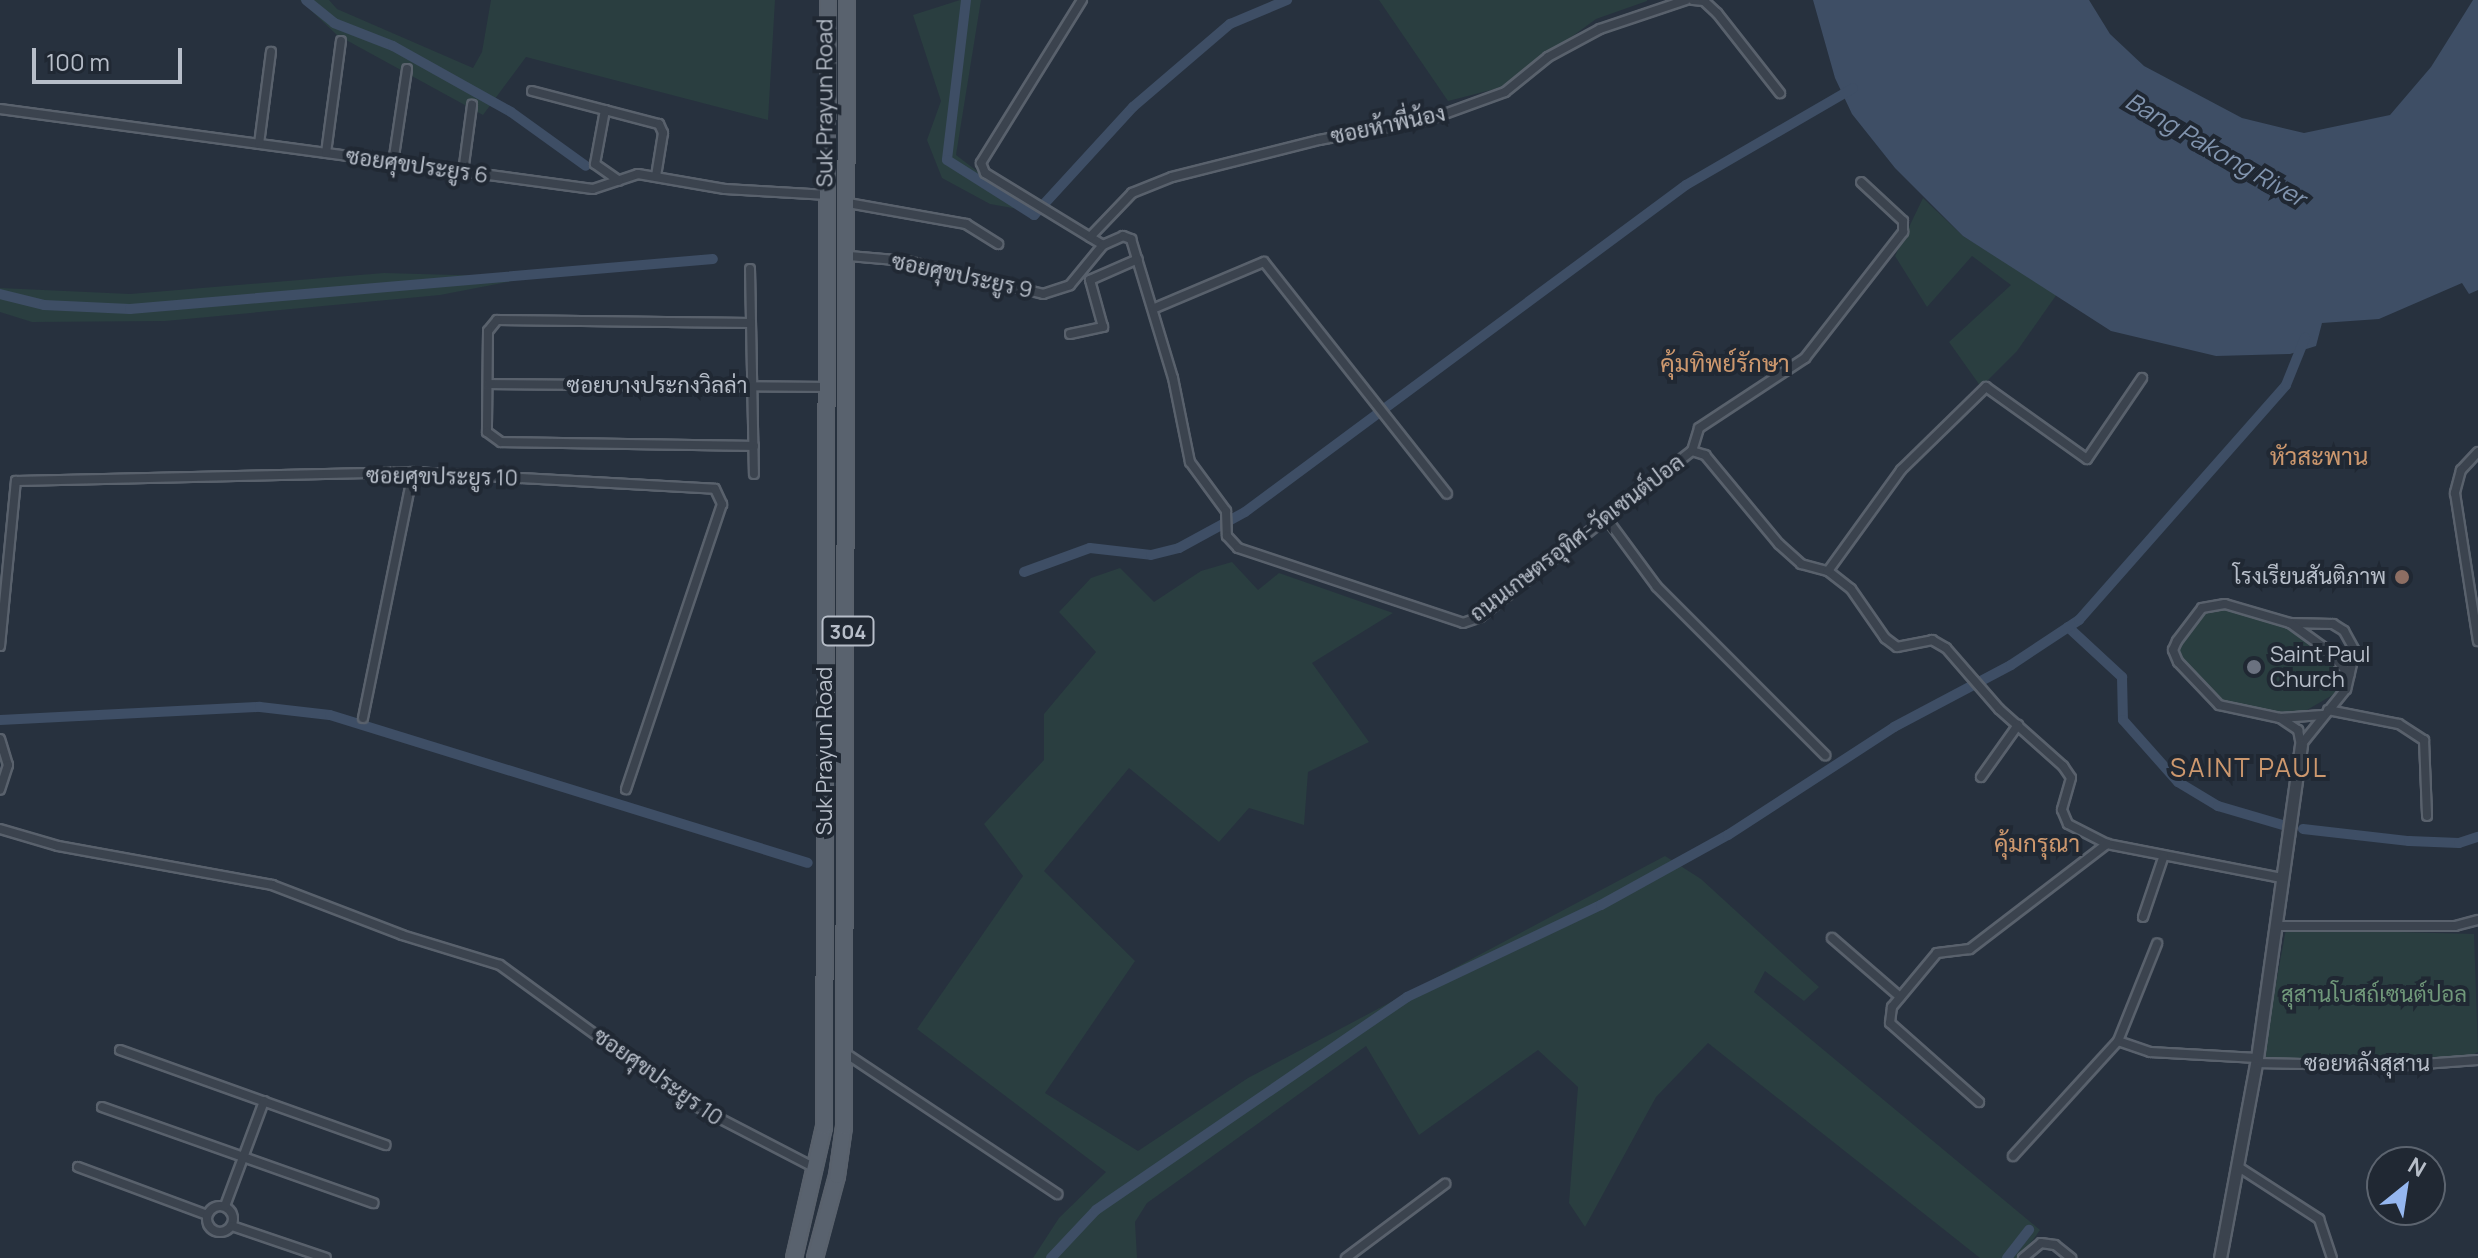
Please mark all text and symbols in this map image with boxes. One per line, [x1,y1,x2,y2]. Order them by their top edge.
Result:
street label: Suk Prayun Road [812,19,838,187]
scale bar [36,32,186,82]
text: 100 m [46,45,110,78]
water label: Bang Pakong River [2121,86,2311,212]
street label: ซอยห้าพี่น้อง [1328,100,1448,150]
street label: ซอยศุขประยูร 6 [344,143,490,189]
street label: ซอยศุขประยูร 9 [889,248,1035,304]
district label: คุ้มทิพย์รักษา [1660,349,1790,377]
street label: ซอยบางประกงวิลล่า [567,373,747,399]
district label: หัวสะพาน [2270,442,2368,470]
street label: ถนนเกษตรอุทิศ-วัดเซนต์ปอล [1465,449,1689,627]
street label: ซอยศุขประยูร 10 [366,462,518,492]
place label: โรงเรียนสันติภาพ [2233,564,2386,590]
marker: โรงเรียนสันติภาพ [2393,568,2411,586]
road number: 304 [820,615,876,647]
place label: Saint Paul Church [2270,641,2370,692]
marker: Saint Paul Church [2245,658,2263,676]
street label: Suk Prayun Road [812,667,838,835]
district label: SAINT PAUL [2170,752,2328,784]
district label: คุ้มกรุณา [1994,829,2080,857]
park label: สุสานโบสถ์เซนต์ปอล [2281,982,2467,1008]
street label: ซอยศุขประยูร 10 [588,1023,728,1131]
street label: ซอยหลังสุสาน [2304,1051,2430,1077]
north arrow [2366,1146,2446,1226]
text: N [2403,1150,2431,1184]

